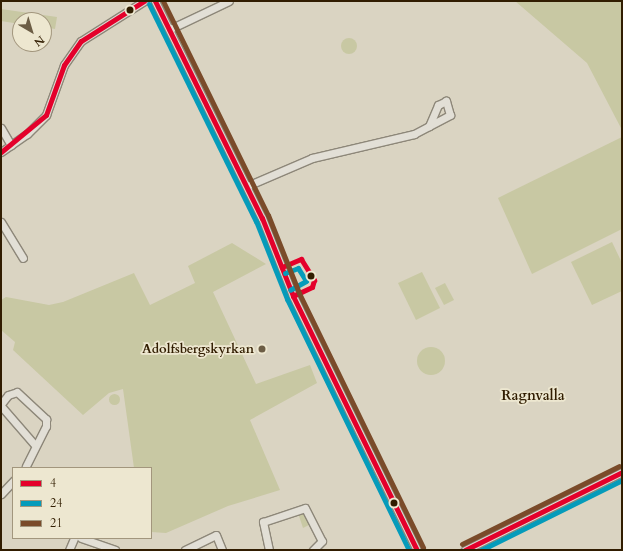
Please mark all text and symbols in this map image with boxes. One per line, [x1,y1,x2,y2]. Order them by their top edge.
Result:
unlabelled marker [125,5,135,15]
north arrow [12,12,52,52]
text: N [31,32,47,50]
unlabelled marker [306,271,316,281]
place label: Adolfsbergskyrkan [142,341,254,357]
marker: Adolfsbergskyrkan [257,344,267,354]
district label: Ragnvalla [501,388,565,404]
legend [12,467,152,539]
text: 4 [50,475,56,491]
text: 24 [50,495,62,511]
unlabelled marker [389,498,399,508]
text: 21 [50,515,62,531]

